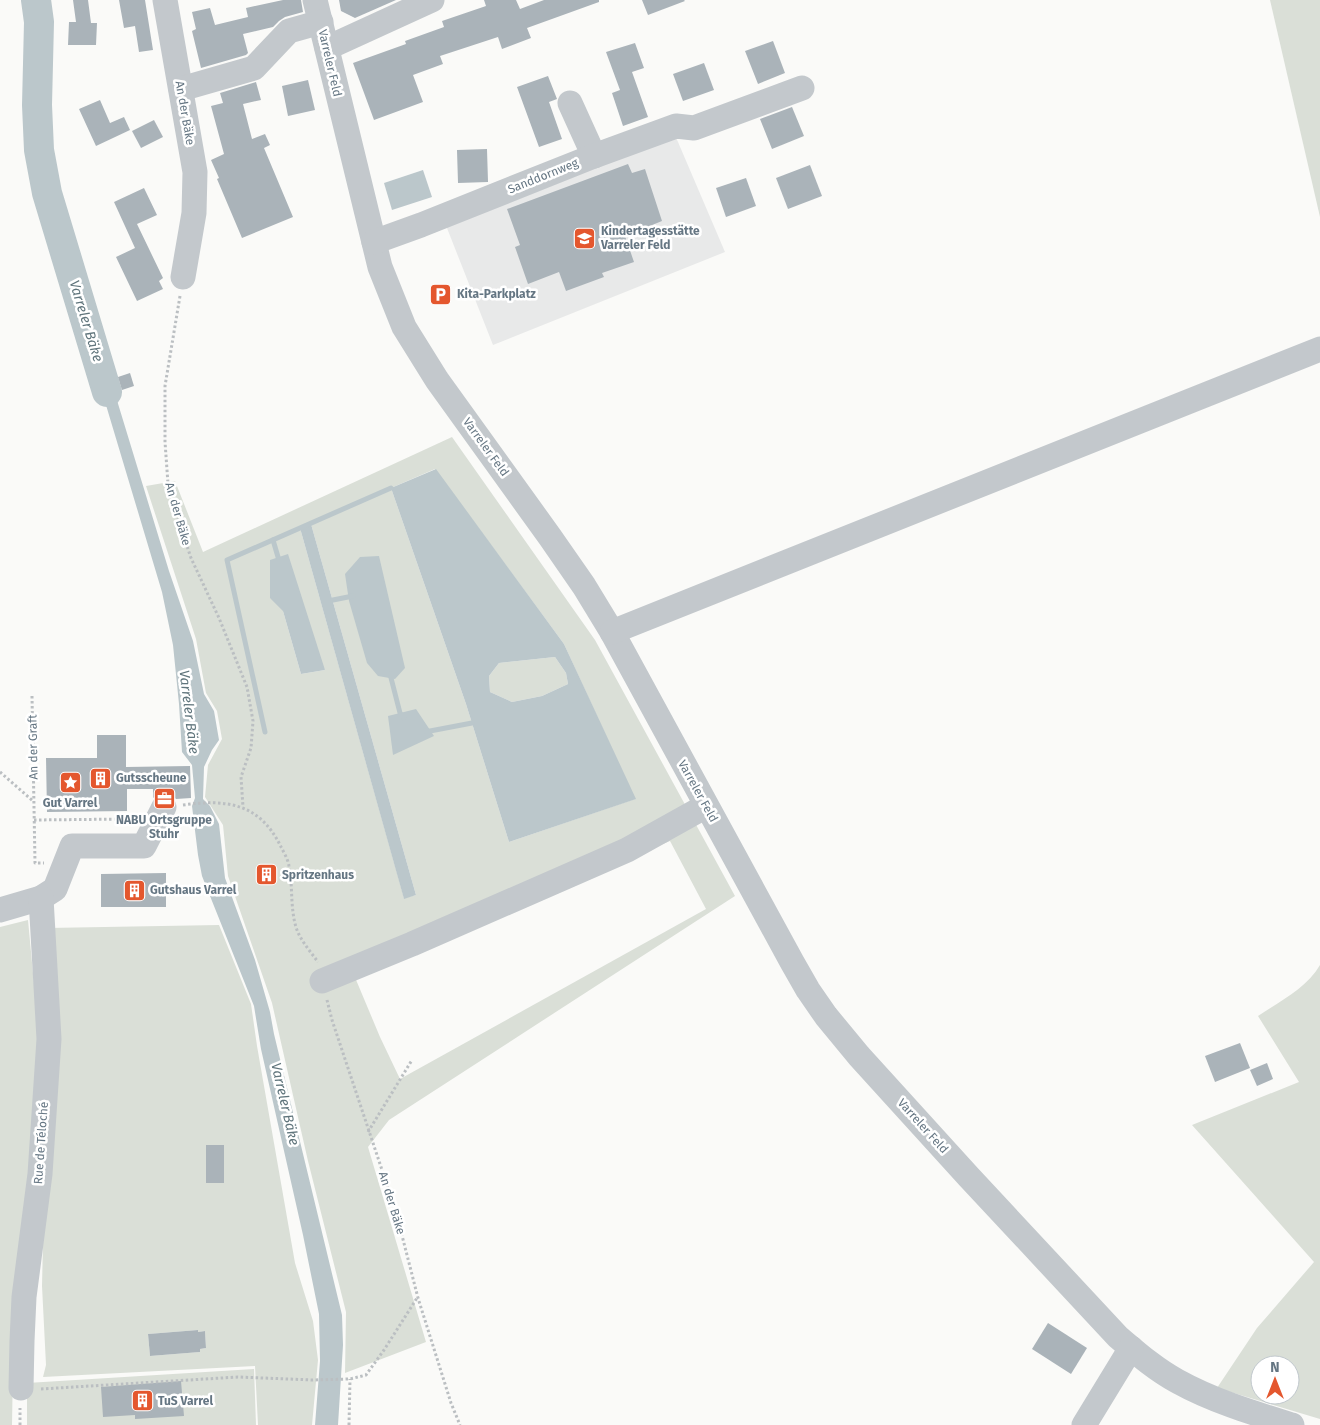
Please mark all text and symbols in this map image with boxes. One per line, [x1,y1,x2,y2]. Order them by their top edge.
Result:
street label: Varreler Feld [315,28,345,98]
street label: An der Bäke [172,80,198,146]
street label: Sanddornweg [506,155,581,196]
place label: Kindertagesstätte Varreler Feld [600,224,700,252]
school or university icon: Kindertagesstätte Varreler Feld [573,226,597,250]
water label: Varreler Bäke [66,278,106,364]
parking icon: Kita-Parkplatz [429,282,453,306]
place label: Kita-Parkplatz [457,287,536,301]
street label: Varreler Feld [460,415,512,479]
street label: An der Bäke [162,481,194,547]
water label: Varreler Bäke [175,669,203,755]
street label: An der Graft [25,714,41,780]
street label: Varreler Feld [675,758,721,824]
building icon: Gutsscheune [88,766,112,790]
place icon: Gut Varrel [58,770,82,794]
place label: Gutsscheune [116,771,187,785]
office icon: NABU Ortsgruppe Stuhr [152,787,176,811]
place label: Gut Varrel [43,796,98,810]
place label: NABU Ortsgruppe Stuhr [116,813,212,841]
building icon: Spritzenhaus [254,863,278,887]
place label: Spritzenhaus [282,868,354,882]
building icon: Gutshaus Varrel [122,878,146,902]
place label: Gutshaus Varrel [150,883,237,897]
water label: Varreler Bäke [267,1061,303,1147]
street label: Varreler Feld [895,1096,951,1156]
street label: Rue de Téloché [31,1101,51,1185]
street label: An der Bäke [376,1170,408,1236]
north arrow [1250,1355,1300,1405]
text: N [1270,1359,1280,1376]
building icon: TuS Varrel [130,1389,154,1413]
place label: TuS Varrel [158,1394,213,1408]

